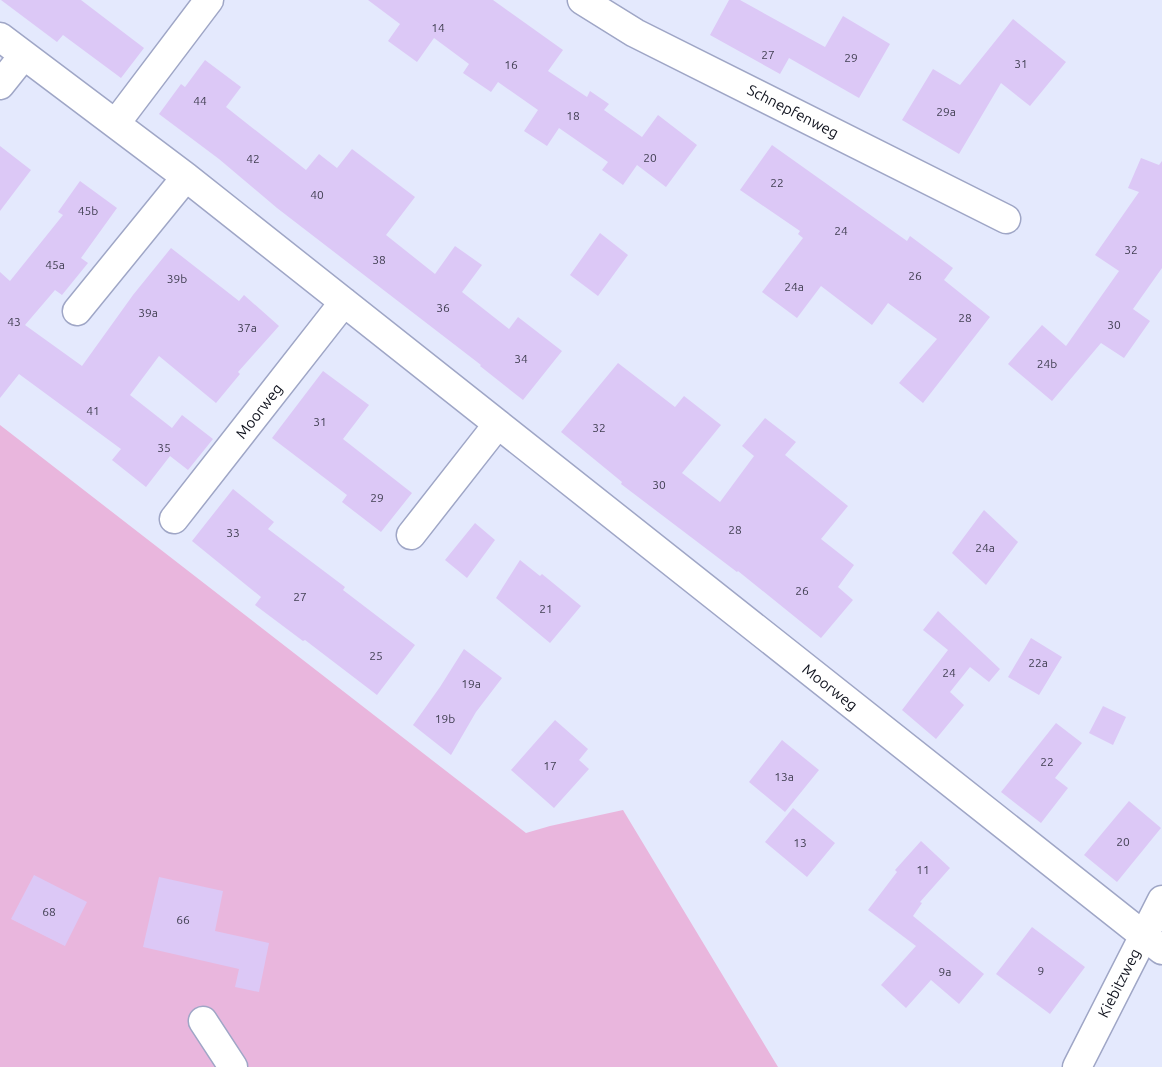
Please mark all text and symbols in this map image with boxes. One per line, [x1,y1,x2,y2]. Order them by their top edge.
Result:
house number: 14 [431,21,445,34]
house number: 27 [761,48,775,61]
house number: 29 [844,51,858,64]
house number: 31 [1014,57,1028,70]
house number: 16 [504,58,518,71]
street label: Schnepfenweg [745,81,841,141]
house number: 44 [193,94,207,107]
house number: 29a [936,105,956,118]
house number: 18 [566,109,580,122]
house number: 20 [643,151,657,164]
house number: 42 [246,152,260,165]
house number: 22 [770,176,784,189]
house number: 40 [310,188,324,201]
house number: 45b [78,204,98,217]
house number: 24 [834,224,848,237]
house number: 32 [1124,243,1138,256]
house number: 38 [372,253,386,266]
house number: 45a [45,258,65,271]
house number: 26 [908,269,922,282]
house number: 39b [167,272,187,285]
house number: 24a [784,280,804,293]
house number: 36 [436,301,450,314]
house number: 39a [138,306,158,319]
house number: 28 [958,311,972,324]
house number: 43 [7,315,21,328]
house number: 30 [1107,318,1121,331]
house number: 37a [237,321,257,334]
house number: 34 [514,352,528,365]
house number: 24b [1037,357,1057,370]
street label: Moorweg [232,380,286,442]
house number: 41 [86,404,100,417]
house number: 31 [313,415,327,428]
house number: 32 [592,421,606,434]
house number: 35 [157,441,171,454]
house number: 30 [652,478,666,491]
house number: 29 [370,491,384,504]
house number: 28 [728,523,742,536]
house number: 33 [226,526,240,539]
house number: 24a [975,541,995,554]
house number: 26 [795,584,809,597]
house number: 27 [293,590,307,603]
house number: 21 [539,602,553,615]
house number: 25 [369,649,383,662]
house number: 22a [1028,656,1048,669]
street label: Moorweg [799,660,861,714]
house number: 24 [942,666,956,679]
house number: 19a [461,677,481,690]
house number: 19b [435,712,455,725]
house number: 22 [1040,755,1054,768]
house number: 17 [543,759,557,772]
house number: 13a [774,770,794,783]
house number: 20 [1116,835,1130,848]
house number: 13 [793,836,807,849]
house number: 11 [916,863,930,876]
house number: 68 [42,905,56,918]
house number: 66 [176,913,190,926]
street label: Kiebitzweg [1094,946,1144,1020]
house number: 9 [1038,964,1044,977]
house number: 9a [939,965,951,978]

